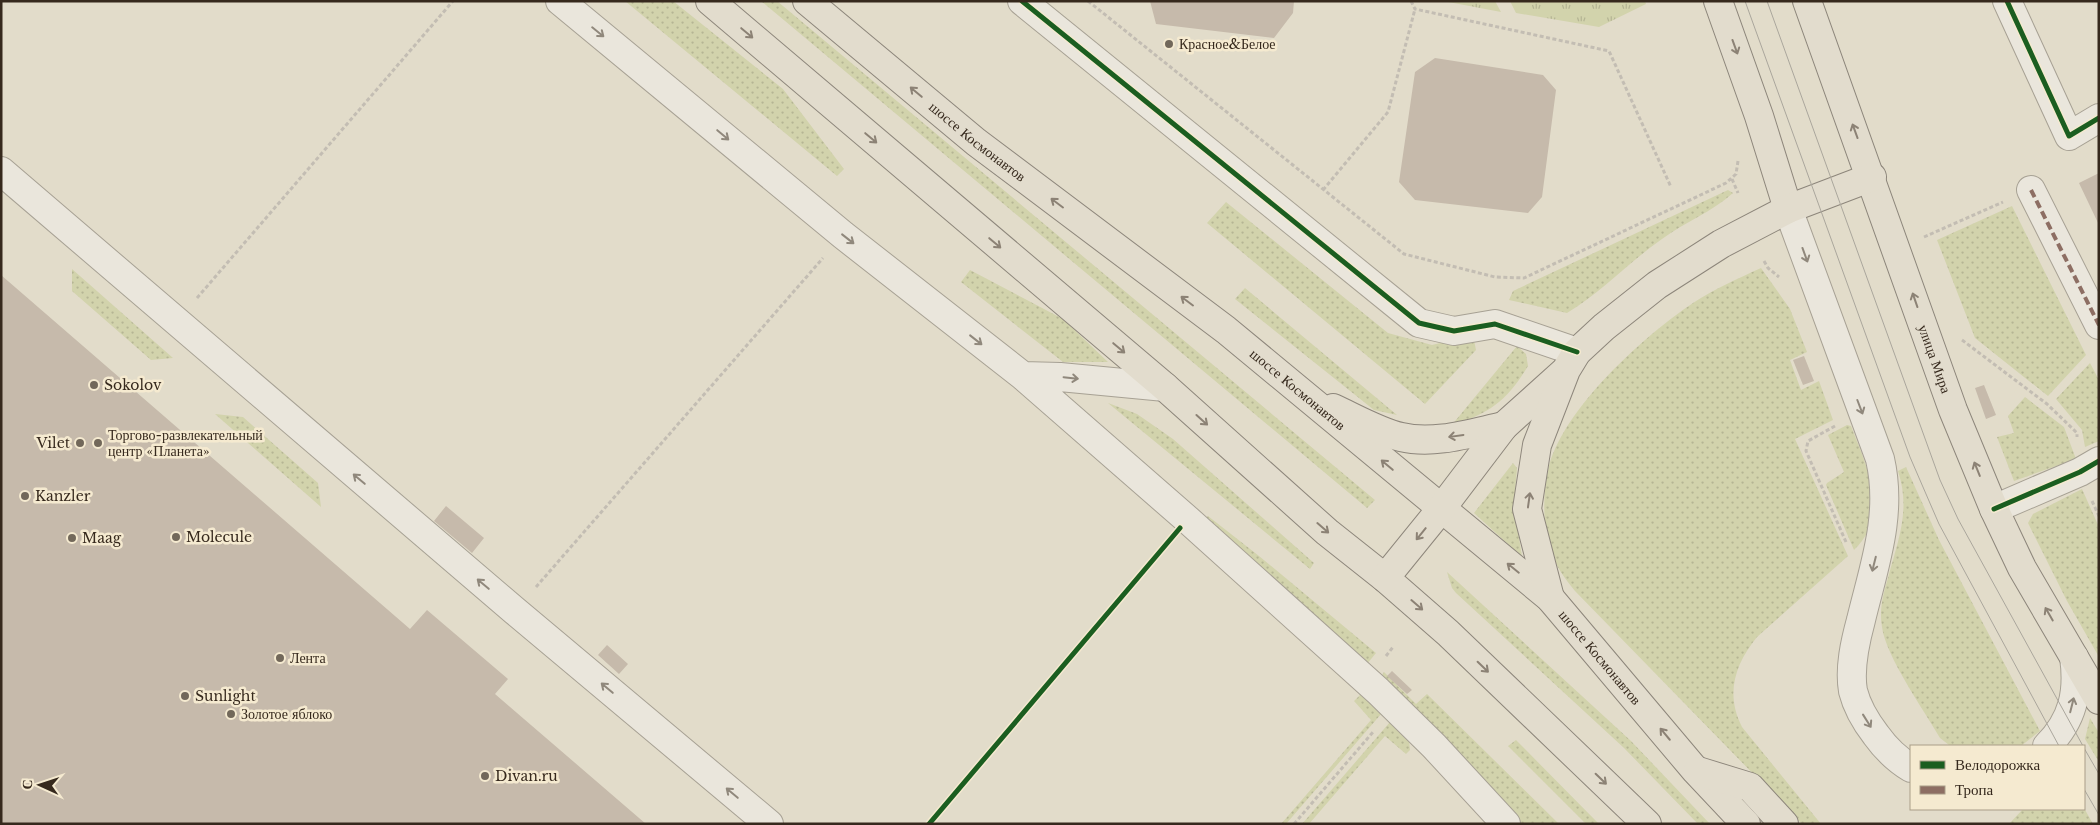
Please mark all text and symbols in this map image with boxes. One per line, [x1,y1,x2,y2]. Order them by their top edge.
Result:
one-way arrow [591,27,604,38]
one-way arrow [741,27,754,38]
place label: Красное&Белое [1179,35,1276,53]
marker: Красное&Белое [1163,38,1175,50]
one-way arrow [1731,39,1740,54]
one-way arrow [909,86,922,97]
street label: шоссе Космонавтов [925,98,1030,186]
one-way arrow [1850,124,1859,139]
one-way arrow [716,130,729,141]
one-way arrow [864,132,877,143]
one-way arrow [1050,198,1064,208]
one-way arrow [841,234,854,245]
one-way arrow [988,237,1001,248]
one-way arrow [1801,246,1810,262]
one-way arrow [1910,293,1919,308]
one-way arrow [1181,295,1194,306]
street label: улица Мира [1914,322,1956,396]
one-way arrow [969,334,982,345]
one-way arrow [1112,342,1125,353]
street label: шоссе Космонавтов [1246,345,1349,434]
one-way arrow [1063,374,1079,383]
place label: Sokolov [104,376,162,394]
marker: Sokolov [88,379,100,391]
one-way arrow [1856,399,1865,414]
one-way arrow [1195,414,1208,426]
place label: Торгово-развлекательный центр «Планета» [108,426,263,460]
one-way arrow [1448,431,1464,441]
place label: Vilet [36,434,71,452]
marker: Vilet [74,437,86,449]
marker: Торгово-развлекательный центр «Планета» [92,437,104,449]
one-way arrow [1381,459,1394,470]
one-way arrow [1972,462,1981,477]
one-way arrow [353,473,366,484]
place label: Kanzler [35,487,91,505]
marker: Kanzler [19,490,31,502]
one-way arrow [1524,492,1534,508]
one-way arrow [1317,522,1330,534]
one-way arrow [1415,527,1426,540]
place label: Molecule [186,528,252,546]
place label: Maag [82,529,122,547]
marker: Molecule [170,531,182,543]
marker: Maag [66,532,78,544]
one-way arrow [1869,556,1879,572]
one-way arrow [1506,562,1519,573]
one-way arrow [476,578,489,590]
one-way arrow [1410,600,1423,611]
street label: шоссе Космонавтов [1555,606,1645,709]
one-way arrow [2044,608,2054,622]
place label: Лента [290,649,326,667]
marker: Лента [274,652,286,664]
one-way arrow [1477,661,1490,673]
one-way arrow [601,683,614,694]
place label: Sunlight [195,687,256,705]
marker: Sunlight [179,690,191,702]
one-way arrow [2068,698,2077,714]
place label: Золотое яблоко [241,705,332,723]
marker: Золотое яблоко [225,708,237,720]
one-way arrow [1862,714,1872,728]
one-way arrow [1659,727,1671,740]
legend [1910,745,2085,810]
text: Велодорожка [1955,755,2040,774]
north arrow [15,760,65,810]
place label: Divan.ru [495,767,558,785]
marker: Divan.ru [479,770,491,782]
one-way arrow [1594,773,1607,785]
text: С [18,779,36,790]
text: Тропа [1955,780,1994,799]
one-way arrow [726,787,739,798]

